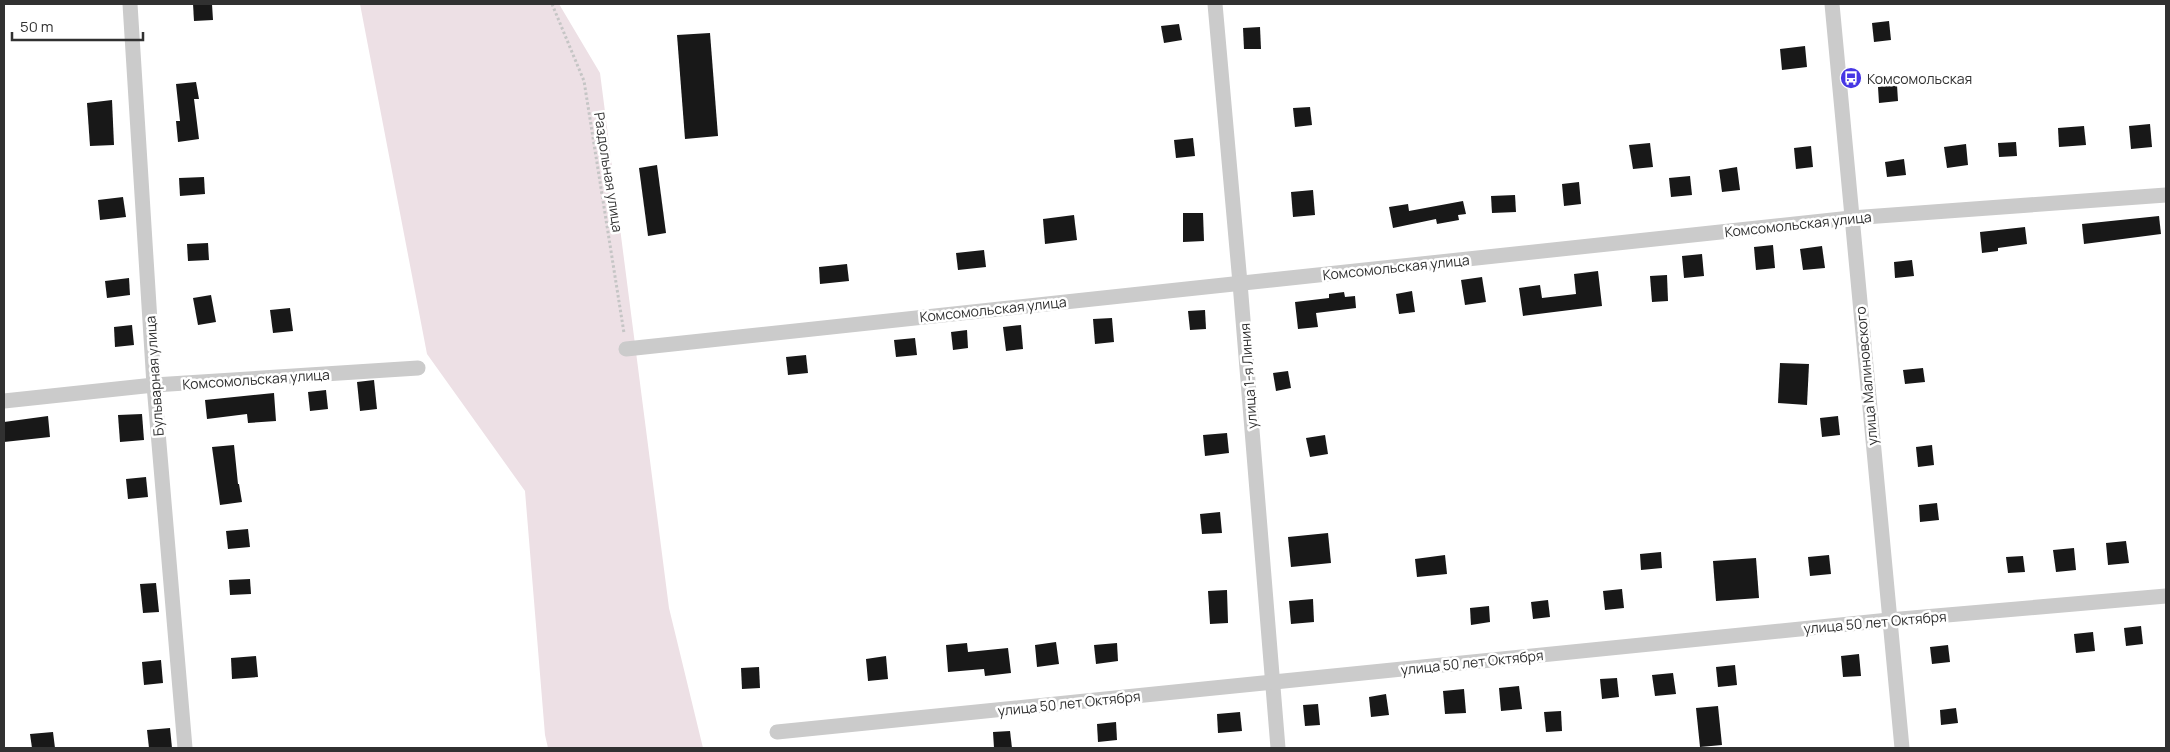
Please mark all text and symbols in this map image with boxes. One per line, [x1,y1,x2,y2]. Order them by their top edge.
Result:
scale bar [12,10,144,42]
text: 50 m [20,16,54,37]
bus stop icon: Комсомольская [1839,66,1863,90]
place label: Комсомольская [1867,69,1972,88]
street label: Раздольная улица [590,111,628,233]
street label: Комсомольская улица [1724,207,1872,241]
street label: Комсомольская улица [1322,250,1470,284]
street label: Комсомольская улица [919,292,1067,326]
street label: улица Малиновского [1850,306,1882,446]
street label: Бульварная улица [140,315,168,437]
street label: улица 1-я Линия [1235,322,1261,430]
street label: Комсомольская улица [182,364,330,394]
street label: улица 50 лет Октября [1803,606,1947,638]
street label: улица 50 лет Октября [1400,645,1544,679]
street label: улица 50 лет Октября [997,686,1141,720]

